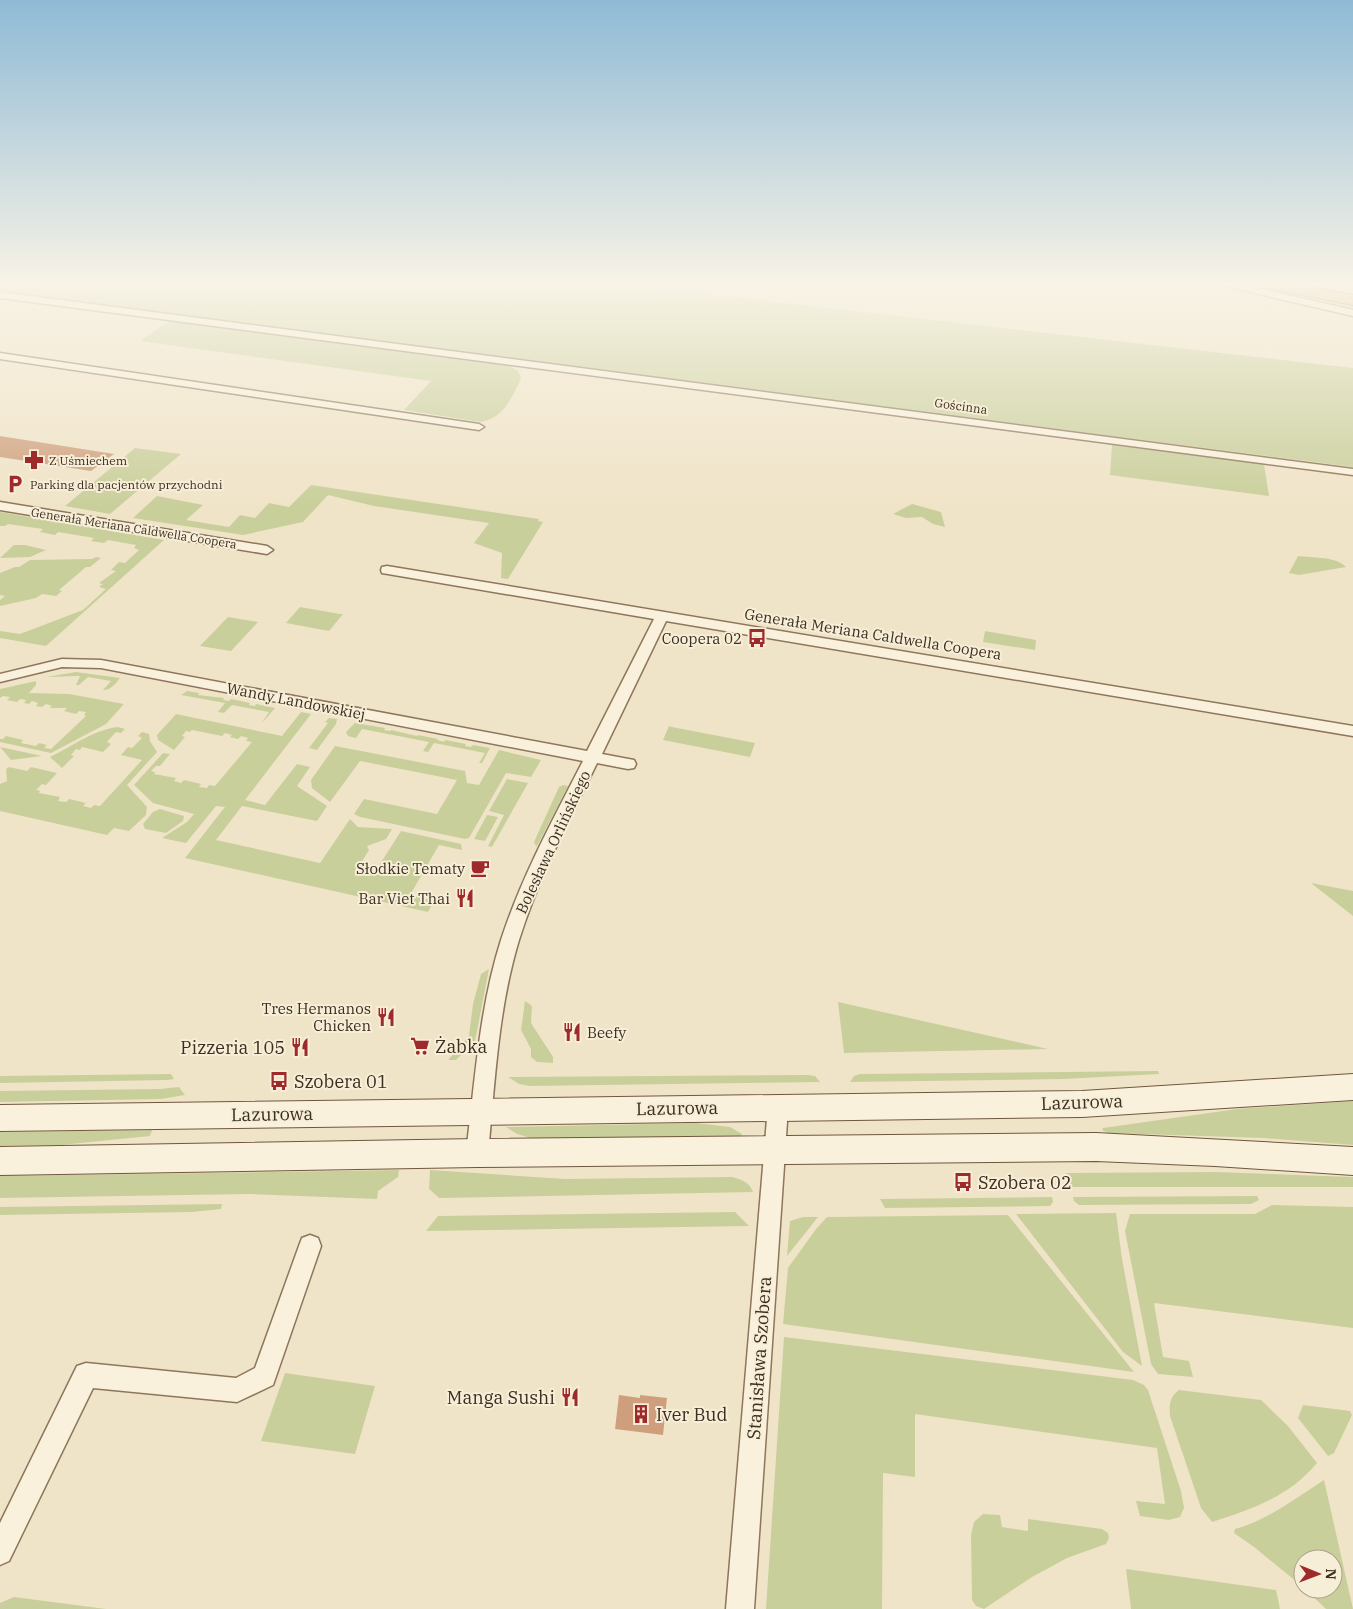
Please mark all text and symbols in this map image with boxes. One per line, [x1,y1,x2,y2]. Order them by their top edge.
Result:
street label: Gościnna [934,395,989,417]
pharmacy icon: Z Uśmiechem [23,449,45,471]
place label: Z Uśmiechem [49,453,128,468]
parking icon: Parking dla pacjentów przychodni [4,473,26,495]
place label: Parking dla pacjentów przychodni [30,477,223,492]
street label: Generała Meriana Caldwella Coopera [30,504,238,552]
street label: Generała Meriana Caldwella Coopera [743,604,1003,664]
bus stop icon: Coopera 02 [746,627,768,649]
place label: Coopera 02 [662,629,742,648]
street label: Wandy Landowskiej [225,678,367,724]
street label: Bolesława Orlińskiego [511,767,595,917]
cafe icon: Słodkie Tematy [469,857,491,879]
place label: Słodkie Tematy [356,859,465,878]
restaurant icon: Bar Viet Thai [454,887,476,909]
place label: Bar Viet Thai [358,889,450,908]
place label: Tres Hermanos Chicken [262,999,371,1035]
restaurant icon: Tres Hermanos Chicken [375,1006,397,1028]
restaurant icon: Beefy [561,1021,583,1043]
place label: Beefy [587,1023,626,1042]
supermarket icon: Żabka [409,1035,431,1057]
place label: Żabka [435,1035,487,1058]
place label: Pizzeria 105 [180,1036,285,1059]
restaurant icon: Pizzeria 105 [289,1036,311,1058]
bus stop icon: Szobera 01 [268,1070,290,1092]
place label: Szobera 01 [294,1070,388,1093]
street label: Lazurowa [1040,1089,1124,1115]
street label: Lazurowa [636,1096,719,1120]
street label: Lazurowa [231,1102,314,1126]
bus stop icon: Szobera 02 [952,1171,974,1193]
place label: Szobera 02 [978,1171,1072,1194]
street label: Stanisława Szobera [742,1275,776,1440]
place label: Manga Sushi [447,1386,555,1409]
restaurant icon: Manga Sushi [559,1386,581,1408]
building icon: Iver Bud [630,1403,652,1425]
place label: Iver Bud [656,1403,727,1426]
north arrow [1293,1549,1343,1599]
text: N [1322,1569,1340,1580]

